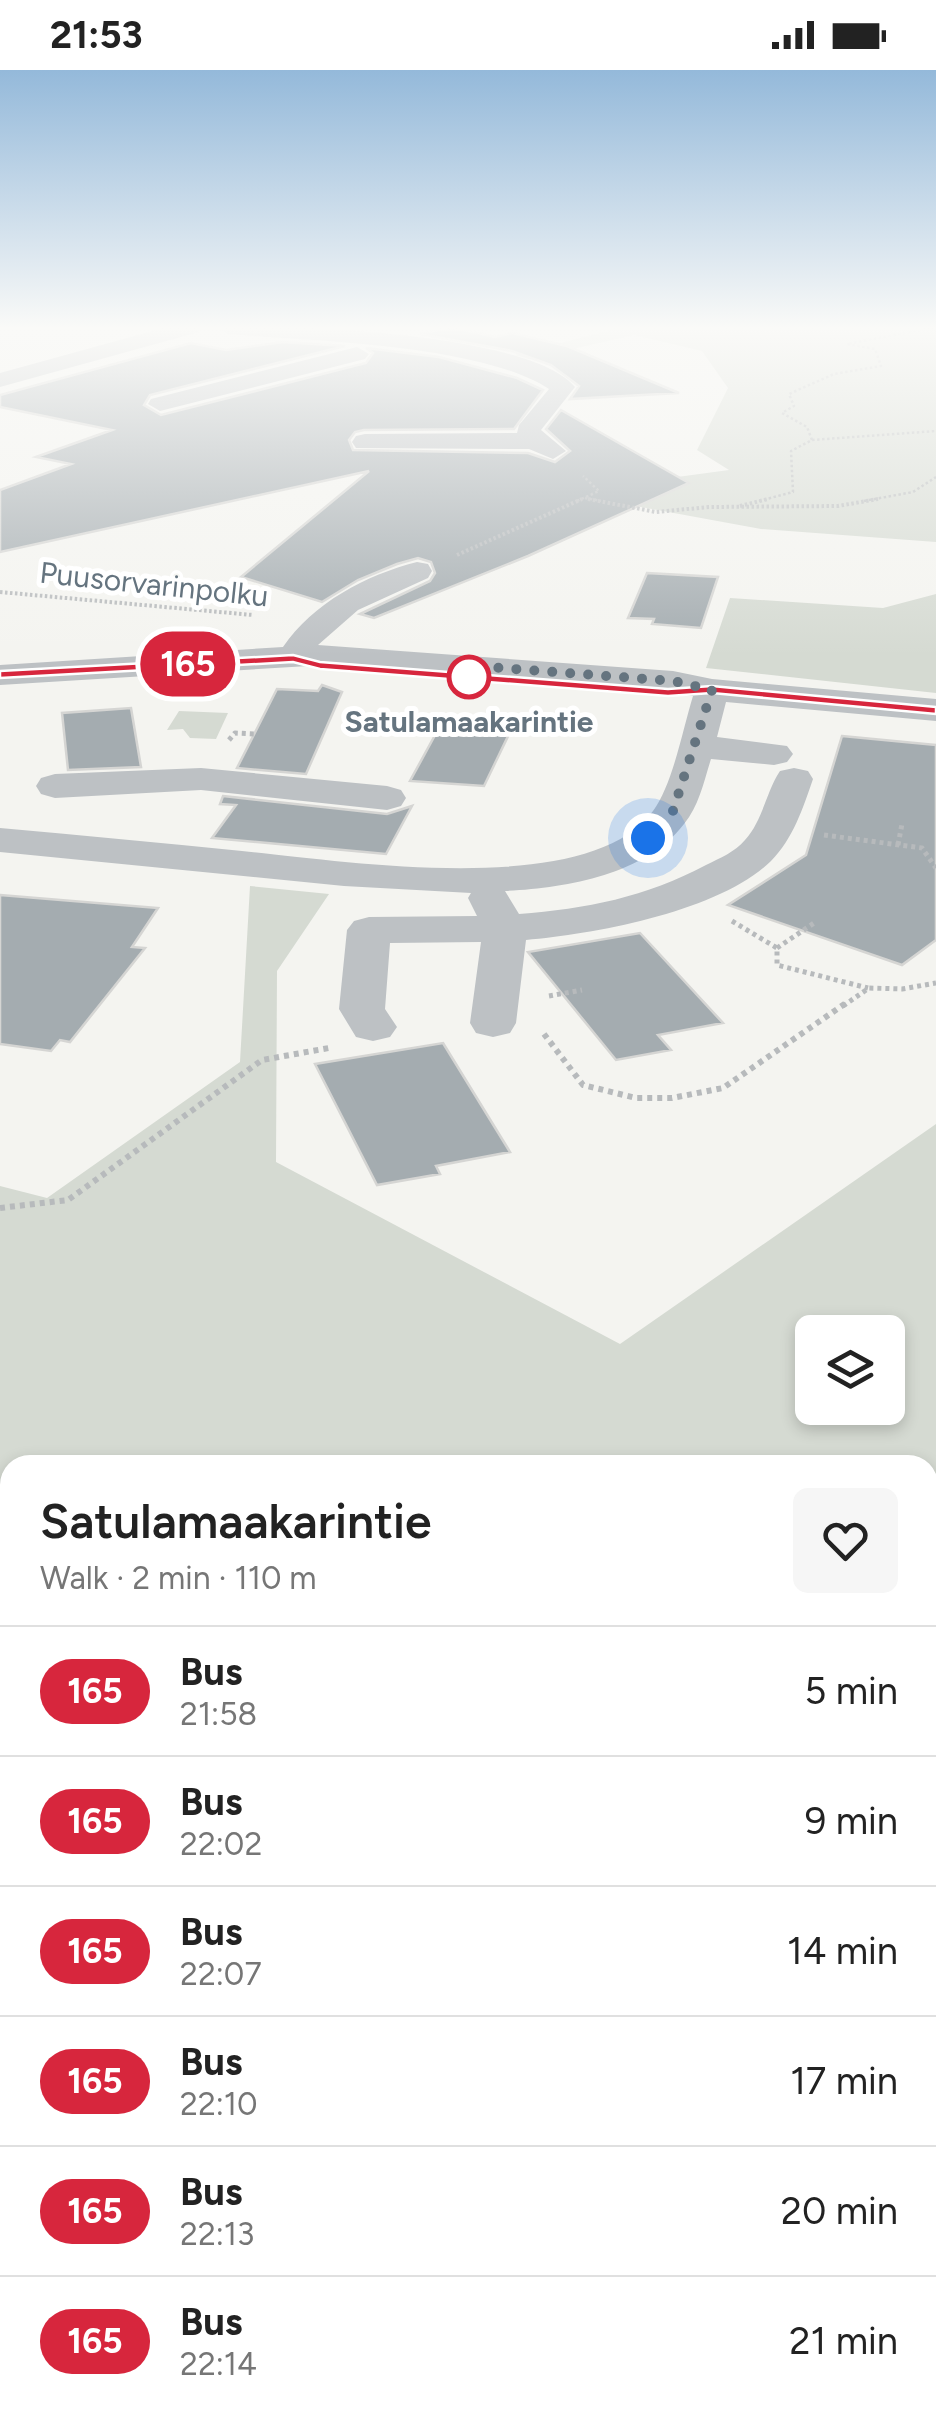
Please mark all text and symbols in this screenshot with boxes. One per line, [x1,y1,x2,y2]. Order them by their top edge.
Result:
text: 21:53 [50,12,143,58]
street label: Puusorvarinpolku [38,554,270,614]
line badge: 165 [130,632,246,696]
text: 165 [160,643,216,685]
marker: Satulamaakarintie [448,656,490,698]
place label: Satulamaakarintie [345,703,594,740]
your location [623,813,673,863]
map controls [795,1315,905,1425]
button: layers [795,1315,905,1425]
button: heart [793,1488,898,1593]
text: Satulamaakarintie [40,1492,431,1550]
text: Walk · 2 min · 110 m [40,1559,317,1597]
text: Bus [180,1649,243,1695]
text: 5 min [804,1668,898,1714]
text: 165 [67,1670,123,1712]
text: 21:58 [180,1695,257,1733]
text: Bus [180,1779,243,1825]
text: 9 min [805,1798,898,1844]
text: 165 [67,1800,123,1842]
text: 22:02 [180,1825,262,1863]
text: Bus [180,1909,243,1955]
text: 14 min [787,1928,898,1974]
text: 165 [67,1930,123,1972]
text: 22:07 [180,1955,262,1993]
text: Bus [180,2039,243,2085]
text: 17 min [790,2058,898,2104]
text: 165 [67,2060,123,2102]
text: 22:10 [180,2085,258,2123]
text: Bus [180,2169,243,2215]
text: 20 min [781,2188,898,2234]
text: 165 [67,2190,123,2232]
text: 22:13 [180,2215,255,2253]
text: Bus [180,2299,243,2345]
text: 21 min [789,2318,898,2364]
text: 165 [67,2320,123,2362]
text: 22:14 [180,2345,257,2383]

